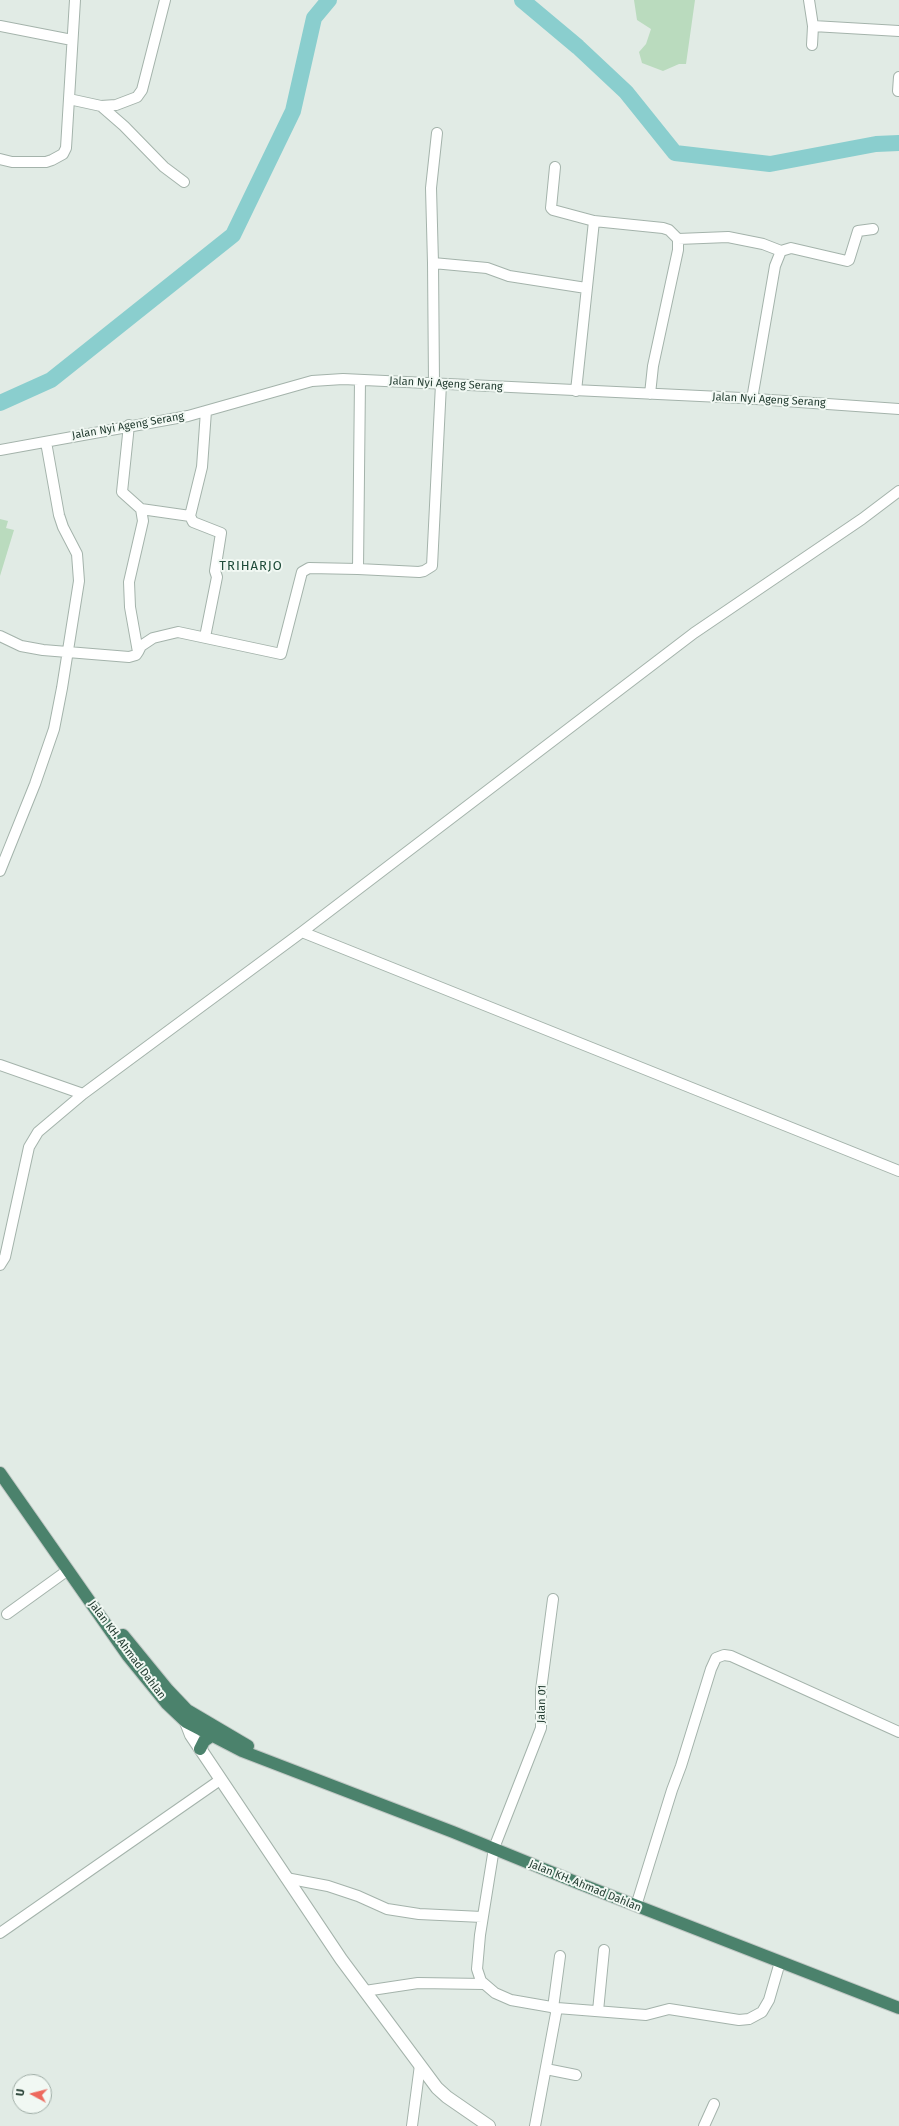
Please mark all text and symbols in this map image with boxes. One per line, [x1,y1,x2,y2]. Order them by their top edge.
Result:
street label: Jalan Nyi Ageng Serang [389,374,503,394]
street label: Jalan Nyi Ageng Serang [712,390,826,410]
street label: Jalan Nyi Ageng Serang [71,410,185,442]
district label: TRIHARJO [219,558,283,574]
street label: Jalan KH. Ahmad Dahlan [86,1598,168,1702]
street label: Jalan 01 [535,1685,549,1723]
street label: Jalan KH. Ahmad Dahlan [527,1857,643,1915]
north arrow [12,2074,52,2114]
text: U [14,2088,27,2097]

